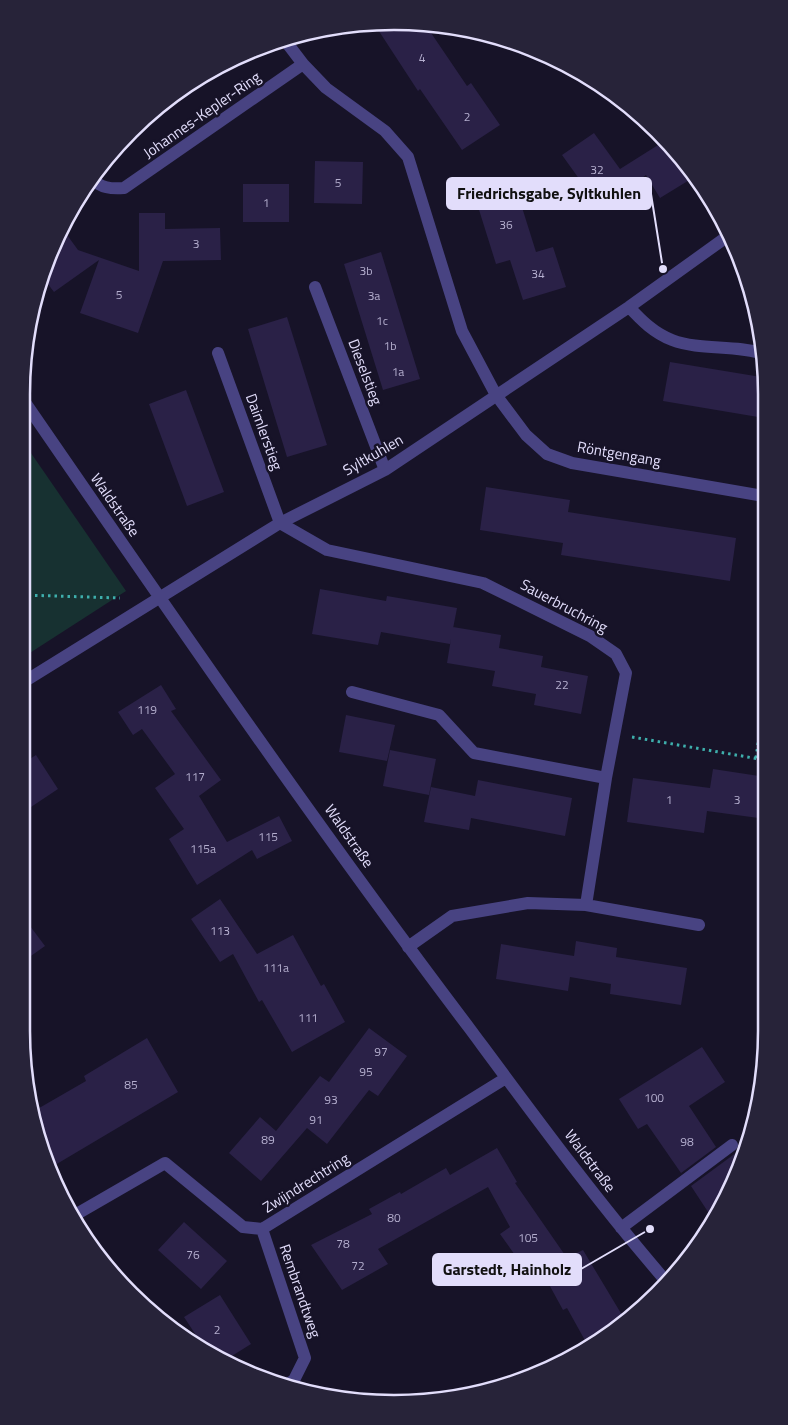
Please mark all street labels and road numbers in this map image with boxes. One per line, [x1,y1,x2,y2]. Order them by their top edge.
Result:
street label: Johannes-Kepler-Ring [138,65,265,164]
street label: Dieselstieg [342,335,389,409]
street label: Daimlerstieg [240,390,289,474]
street label: Syltkuhlen [338,428,407,481]
street label: Röntgengang [575,435,663,472]
street label: Waldstraße [85,468,146,541]
street label: Sauerbruchring [516,573,612,638]
street label: Waldstraße [319,799,380,872]
street label: Waldstraße [559,1125,622,1197]
street label: Zwijndrechtring [258,1147,354,1218]
street label: Rembrandtweg [274,1241,327,1341]

